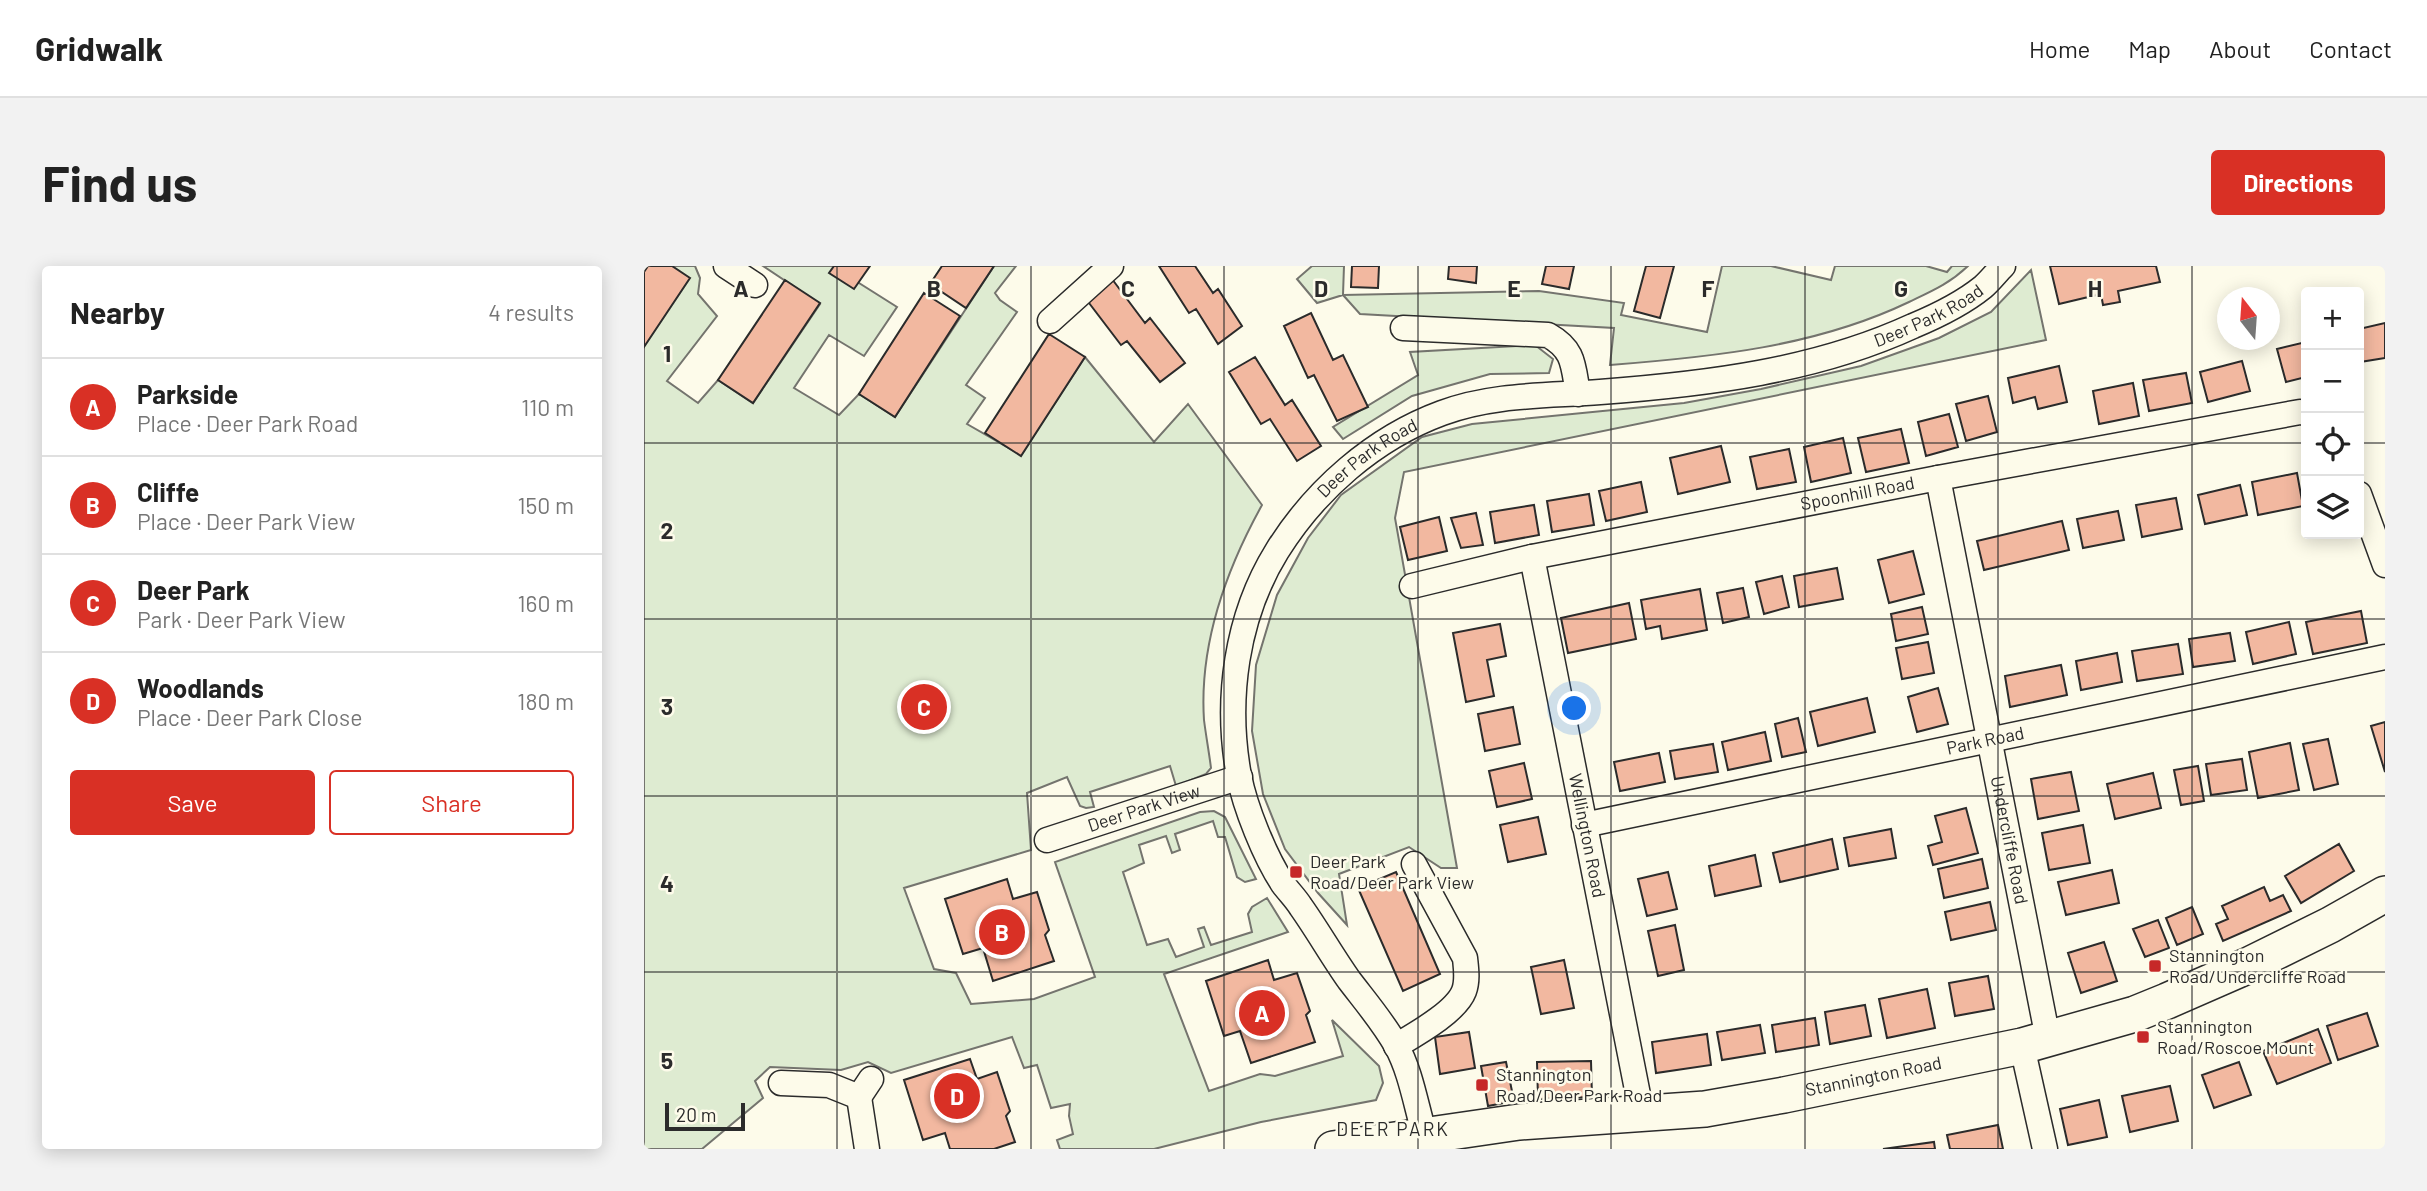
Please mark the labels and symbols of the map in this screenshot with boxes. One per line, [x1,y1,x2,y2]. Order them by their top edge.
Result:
text: A [733,274,749,302]
text: B [927,274,941,302]
text: C [1121,274,1135,302]
text: D [1314,274,1328,302]
text: E [1507,274,1521,302]
text: F [1702,274,1715,302]
text: G [1894,274,1908,302]
text: H [2088,274,2102,302]
street label: Deer Park Road [1871,279,1987,351]
north arrow [2217,287,2280,350]
text: 1 [663,339,671,367]
street label: Deer Park Road [1312,413,1421,502]
street label: Spoonhill Road [1798,471,1916,515]
text: 2 [661,516,673,544]
pin: C [901,681,947,733]
your location [1557,691,1591,725]
text: 3 [661,692,673,720]
street label: Park Road [1944,721,2026,759]
street label: Wellington Road [1565,772,1611,899]
street label: Undercliffe Road [1987,774,2033,906]
street label: Deer Park View [1085,779,1203,836]
place label: Deer Park Road/Deer Park View [1310,850,1474,893]
marker: Deer Park Road/Deer Park View [1288,864,1304,880]
text: 4 [660,869,674,897]
pin: B [979,906,1025,958]
place label: Stannington Road/Undercliffe Road [2169,944,2346,987]
marker: Stannington Road/Undercliffe Road [2147,958,2163,974]
pin: A [1239,987,1285,1039]
place label: Stannington Road/Roscoe Mount [2157,1015,2314,1058]
marker: Stannington Road/Roscoe Mount [2135,1029,2151,1045]
text: 5 [661,1046,673,1074]
street label: Stannington Road [1803,1051,1944,1100]
place label: Stannington Road/Deer Park Road [1496,1063,1662,1106]
pin: D [934,1070,980,1122]
marker: Stannington Road/Deer Park Road [1474,1077,1490,1093]
scale bar [665,1100,746,1132]
district label: DEER PARK [1336,1117,1450,1140]

